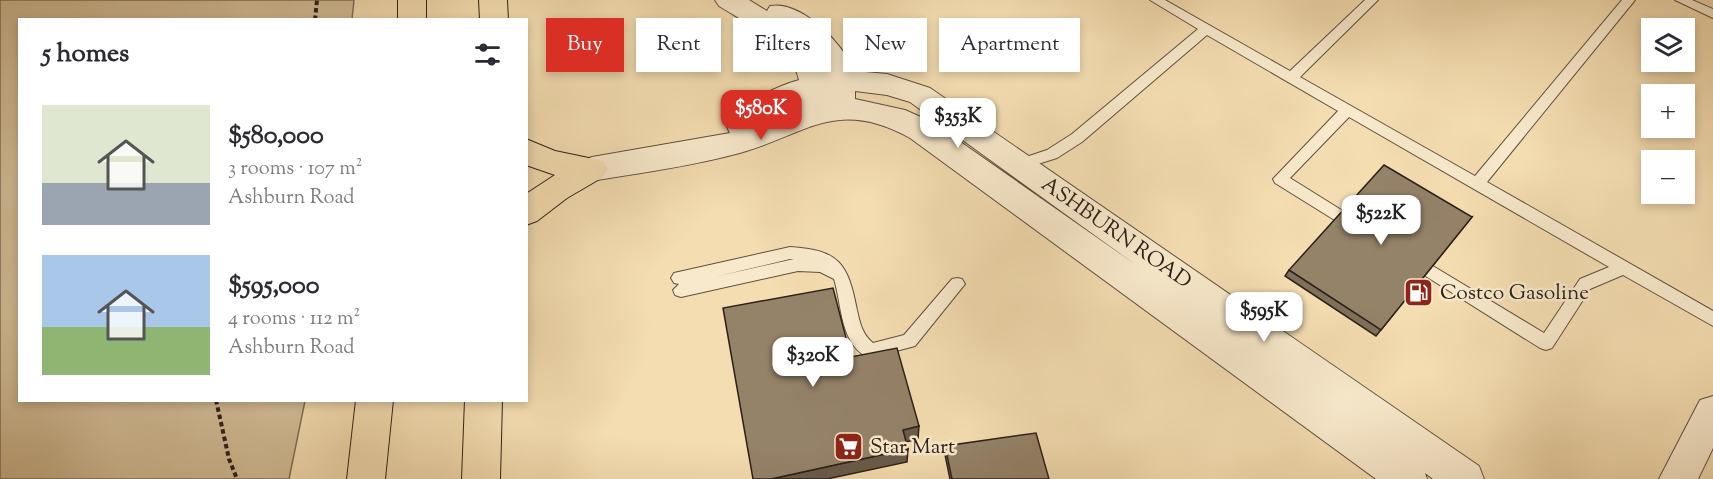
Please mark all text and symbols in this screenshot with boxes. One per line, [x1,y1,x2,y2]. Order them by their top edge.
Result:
chip: Buy [546,18,624,72]
chip: Rent [636,18,721,72]
chip: Filters [733,18,831,72]
chip: New [843,18,927,72]
chip: Apartment [939,18,1080,72]
map controls [1641,18,1695,204]
button: layers [1641,18,1695,72]
text: 5 homes [42,36,129,73]
icon: filters [471,38,504,71]
button: + [1641,84,1695,138]
pin: $580K [719,90,803,141]
text: $580K [735,95,787,124]
pin: $353K [916,98,1000,149]
text: $353K [934,103,982,132]
text: $580,000 [228,118,324,155]
icon: home [90,129,162,201]
button: − [1641,150,1695,204]
text: 3 rooms · 107 m² [228,155,362,184]
street label: ASHBURN ROAD [1035,170,1197,297]
text: Ashburn Road [228,184,355,213]
pin: $522K [1339,195,1423,246]
text: $522K [1356,200,1406,229]
text: $595,000 [228,268,320,305]
fuel station icon: Costco Gasoline [1403,276,1435,308]
icon: home [90,279,162,351]
place label: Costco Gasoline [1440,279,1589,309]
pin: $595K [1222,292,1306,343]
text: $595K [1240,297,1288,326]
text: 4 rooms · 112 m² [228,305,360,334]
text: Ashburn Road [228,334,355,363]
pin: $320K [771,337,855,388]
text: $320K [786,342,840,371]
supermarket icon: Star Mart [833,430,865,462]
place label: Star Mart [870,433,955,463]

